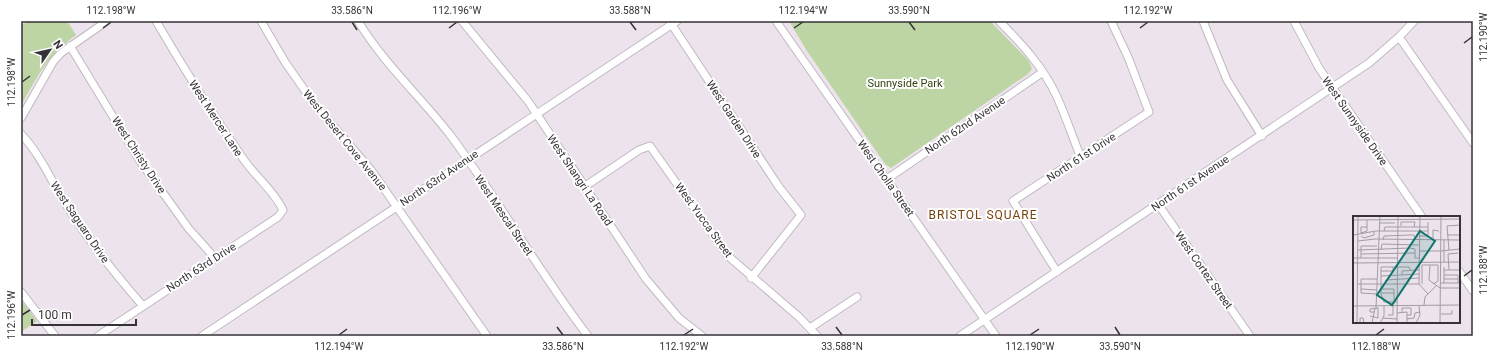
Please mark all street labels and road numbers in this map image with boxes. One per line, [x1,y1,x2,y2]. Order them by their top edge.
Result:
street label: West Sunnyside Drive [1319,74,1390,168]
street label: West Mercer Lane [186,78,245,159]
street label: West Garden Drive [704,78,764,161]
street label: West Desert Cove Avenue [300,87,389,193]
street label: North 62nd Avenue [923,94,1008,157]
street label: West Christy Drive [109,114,168,196]
street label: North 61st Drive [1044,130,1118,185]
street label: West Shangri La Road [544,132,615,228]
street label: West Cholla Street [854,138,917,219]
street label: North 63rd Avenue [398,147,481,209]
street label: North 61st Avenue [1149,153,1232,214]
street label: West Mescal Street [472,172,536,259]
street label: West Saguaro Drive [47,179,112,266]
street label: West Yucca Street [672,180,735,260]
street label: West Cortez Street [1172,229,1235,312]
street label: North 63rd Drive [164,240,239,295]

